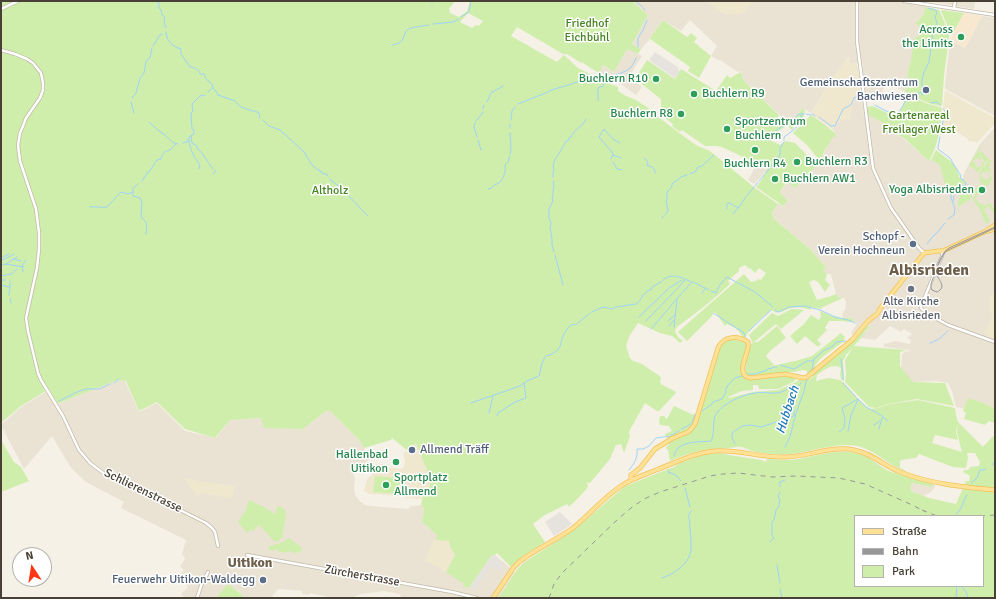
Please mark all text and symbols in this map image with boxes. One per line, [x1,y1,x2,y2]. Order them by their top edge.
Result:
park label: Friedhof Eichbühl [564,17,610,45]
place label: Across the Limits [902,23,953,51]
marker: Across the Limits [956,32,966,42]
place label: Buchlern R10 [579,72,648,86]
marker: Buchlern R10 [651,74,661,84]
place label: Gemeinschaftszentrum Bachwiesen [800,76,918,104]
marker: Gemeinschaftszentrum Bachwiesen [921,85,931,95]
place label: Buchlern R9 [702,87,765,101]
marker: Buchlern R9 [689,89,699,99]
place label: Buchlern R8 [610,107,673,121]
marker: Buchlern R8 [676,109,686,119]
park label: Gartenareal Freilager West [882,109,956,137]
place label: Sportzentrum Buchlern [735,115,806,143]
marker: Sportzentrum Buchlern [722,124,732,134]
marker: Buchlern R4 [750,145,760,155]
place label: Buchlern R3 [805,155,868,169]
place label: Buchlern R4 [724,157,786,171]
marker: Buchlern R3 [792,157,802,167]
place label: Buchlern AW1 [783,172,856,186]
marker: Buchlern AW1 [770,174,780,184]
place label: Yoga Albisrieden [889,183,974,197]
park label: Altholz [312,184,348,198]
marker: Yoga Albisrieden [977,185,987,195]
place label: Schopf - Verein Hochneun [818,230,905,258]
marker: Schopf - Verein Hochneun [908,239,918,249]
district label: Albisrieden [889,261,969,281]
marker: Alte Kirche Albisrieden [906,284,916,294]
place label: Alte Kirche Albisrieden [882,295,940,323]
water label: Hubbach [773,384,803,436]
place label: Allmend Träff [420,443,489,457]
marker: Allmend Träff [407,445,417,455]
place label: Hallenbad Uitikon [336,448,388,476]
marker: Hallenbad Uitikon [391,457,401,467]
street label: Schlierenstrasse [102,466,184,516]
place label: Sportplatz Allmend [394,471,448,499]
marker: Sportplatz Allmend [381,480,391,490]
legend [854,515,984,587]
text: Straße [892,524,927,539]
text: Bahn [892,544,918,559]
north arrow [12,547,52,587]
text: N [25,549,35,563]
district label: Uitikon [227,555,273,571]
street label: Zürcherstrasse [323,562,401,590]
text: Park [892,564,915,579]
place label: Feuerwehr Uitikon-Waldegg [112,573,255,587]
marker: Feuerwehr Uitikon-Waldegg [258,575,268,585]

